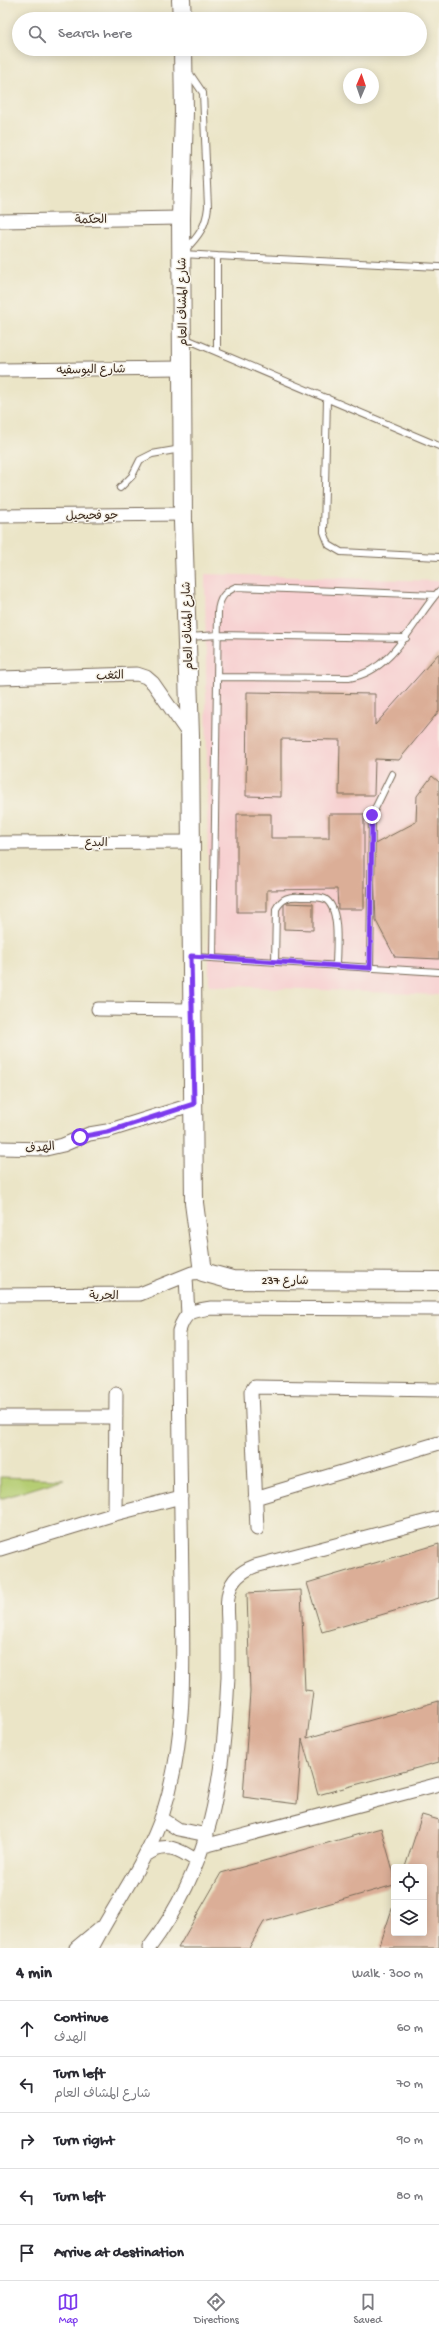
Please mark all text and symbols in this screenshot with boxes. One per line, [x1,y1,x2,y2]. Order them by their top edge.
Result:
search box [12,12,427,56]
icon: search [26,23,48,45]
text: Search here [58,25,132,43]
north arrow [343,68,379,104]
street label: الحكمة [75,214,107,228]
street label: شارع المشاف العام [176,257,192,347]
street label: شارع اليوسفيه [56,363,126,379]
street label: جو فحيحيل [66,509,119,524]
street label: شارع المشاف العام [180,581,198,671]
street label: الثغب [96,670,124,684]
route end [363,806,381,824]
street label: البدع [84,837,108,851]
route start [71,1128,89,1146]
street label: الهدف [25,1140,56,1158]
street label: شارع 237 [261,1275,309,1289]
street label: الحرية [89,1290,119,1304]
map controls [391,1864,427,1936]
button: locate [391,1864,427,1900]
button: layers [391,1900,427,1936]
text: 4 min [16,1964,52,1984]
text: Walk · 300 m [352,1967,423,1982]
text: Continue [54,2009,108,2027]
icon: ahead [16,2018,38,2040]
text: 60 m [397,2021,423,2036]
text: الهدف [54,2031,86,2046]
text: Turn left [54,2065,105,2083]
icon: left [16,2074,38,2096]
text: 70 m [397,2077,423,2092]
text: شارع المشاف العام [54,2087,150,2102]
icon: right [16,2130,38,2152]
text: Turn right [54,2132,114,2150]
text: 90 m [397,2133,423,2148]
icon: left [16,2186,38,2208]
text: Turn left [54,2188,105,2206]
text: 80 m [396,2189,423,2204]
icon: arrive [16,2242,38,2264]
text: Arrive at destination [54,2244,184,2262]
tab: Map [57,2291,79,2327]
tab: Directions [194,2291,239,2327]
tab: Saved [353,2291,382,2327]

